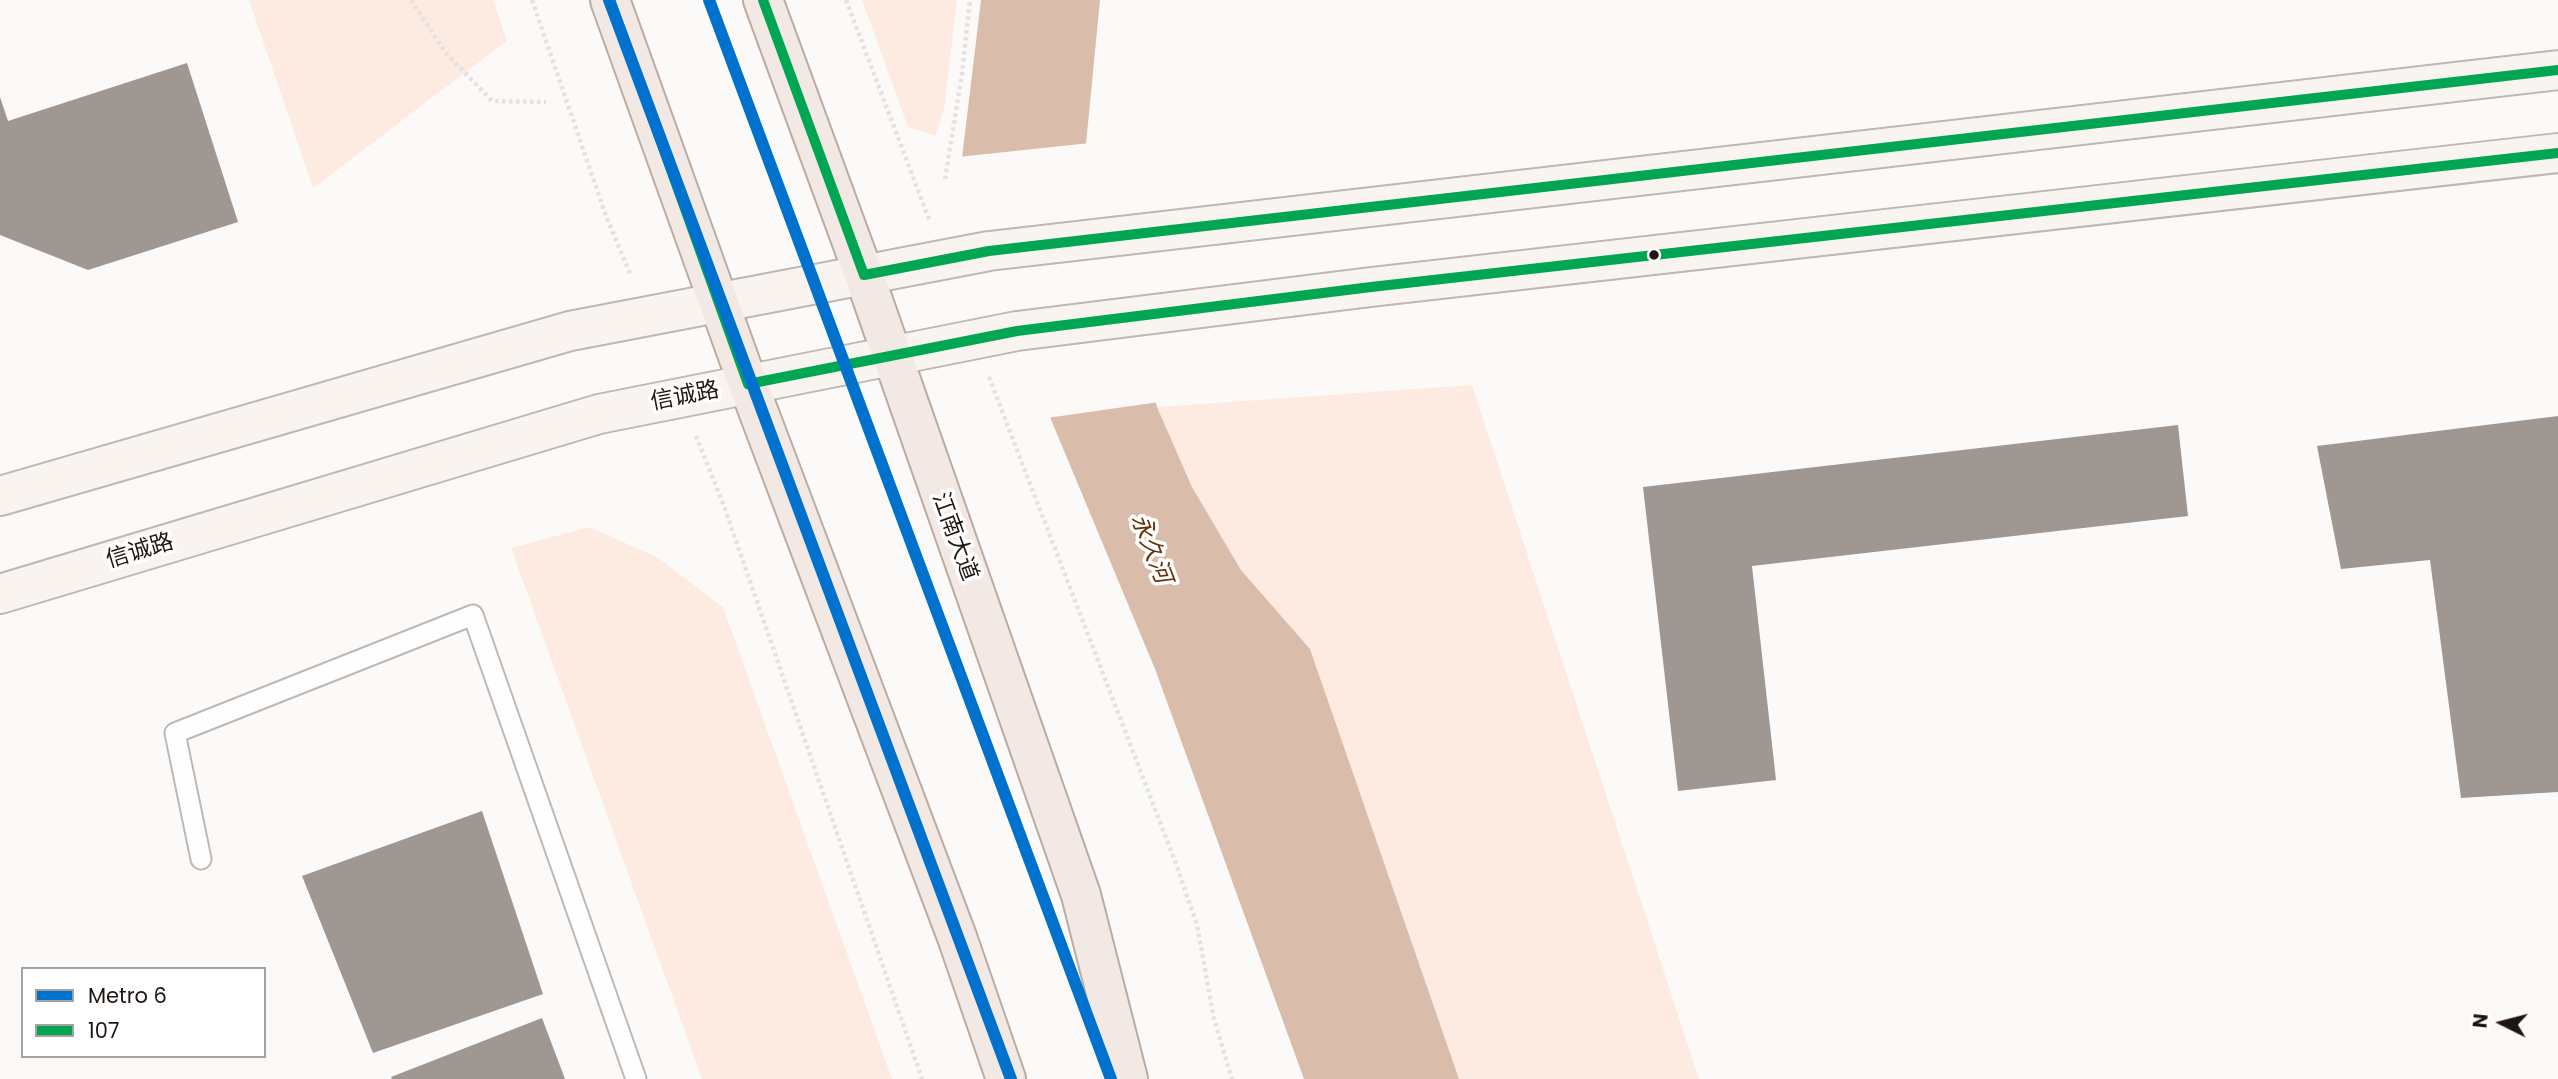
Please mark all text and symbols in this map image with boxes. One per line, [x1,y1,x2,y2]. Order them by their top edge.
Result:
unlabelled marker [1647,248,1661,262]
street label: 信诚路 [649,377,721,417]
street label: 江南大道 [925,489,983,585]
water label: 永久河 [1124,510,1176,588]
street label: 信诚路 [103,529,177,575]
legend [21,967,266,1058]
text: Metro 6 [88,981,167,1010]
north arrow [2467,988,2537,1058]
text: N [2466,1012,2495,1029]
text: 107 [88,1016,119,1045]

